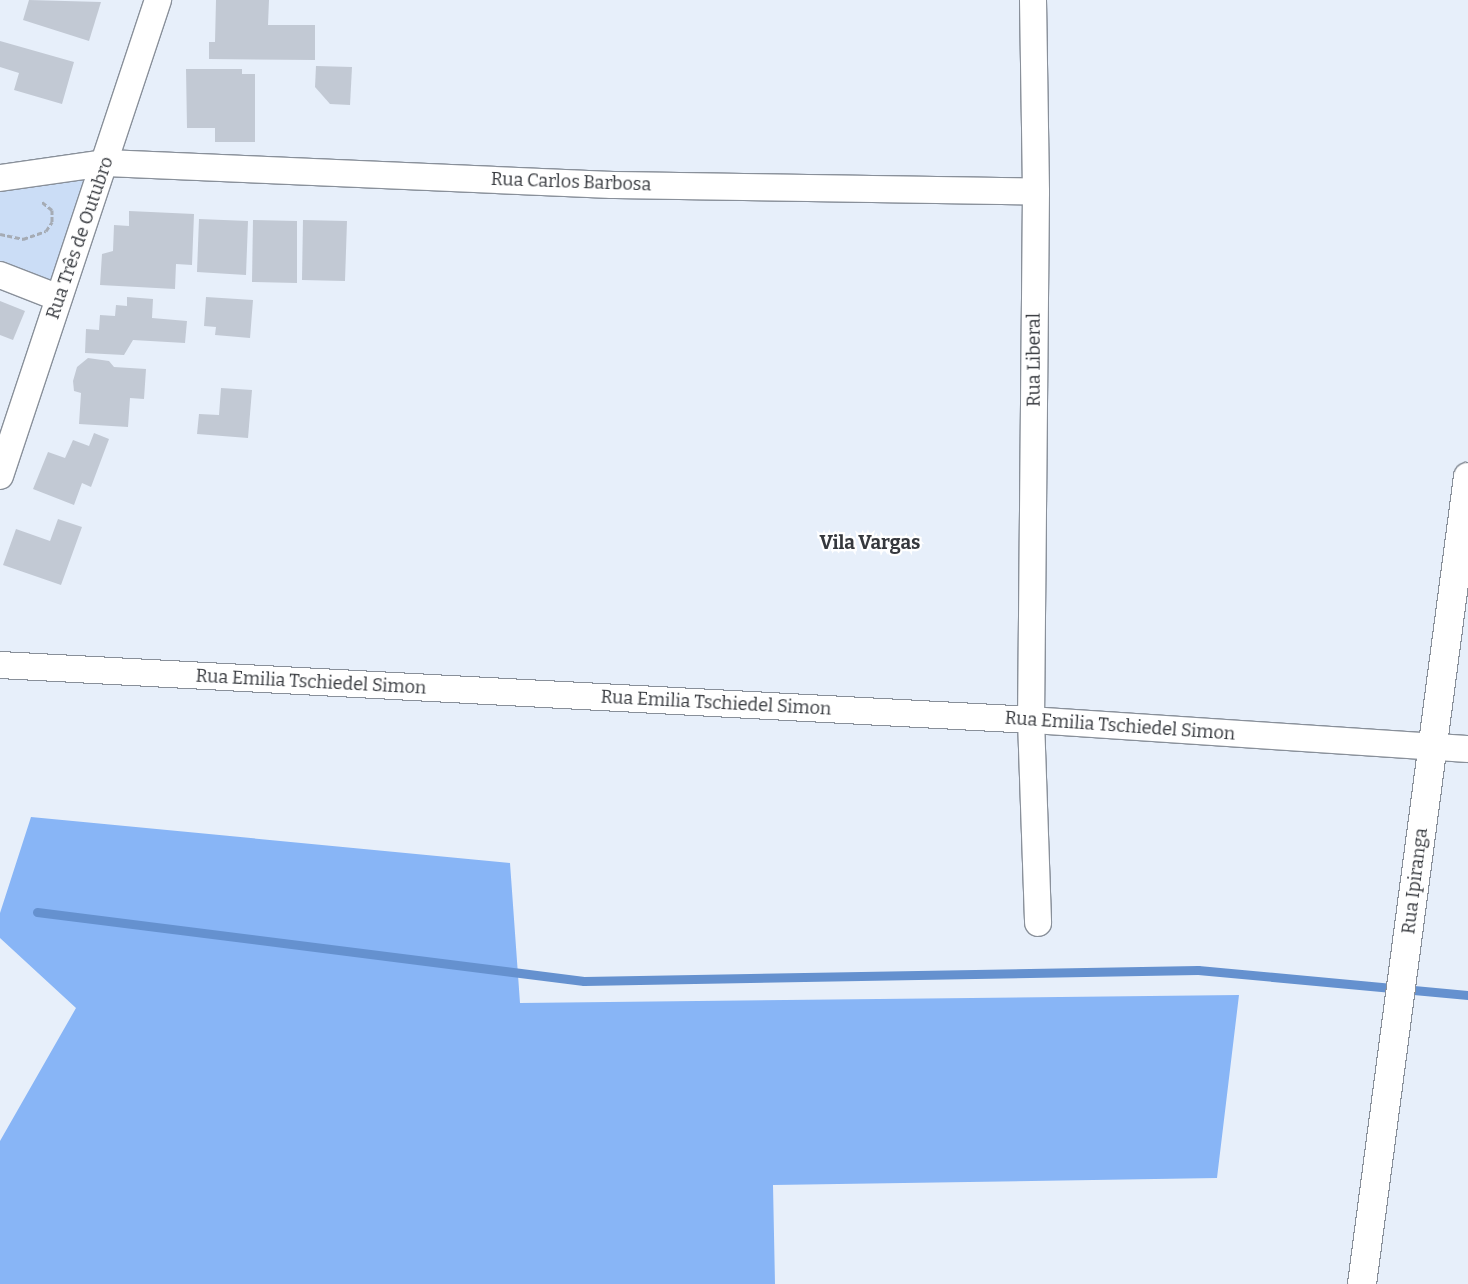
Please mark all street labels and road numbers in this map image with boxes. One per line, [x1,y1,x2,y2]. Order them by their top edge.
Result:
street label: Rua Três de Outubro [42,154,118,322]
street label: Rua Carlos Barbosa [490,168,652,196]
street label: Rua Liberal [1023,313,1045,407]
street label: Rua Emilia Tschiedel Simon [195,665,427,699]
street label: Rua Emilia Tschiedel Simon [600,686,832,720]
street label: Rua Emilia Tschiedel Simon [1004,707,1236,745]
street label: Rua Ipiranga [1398,827,1432,935]

